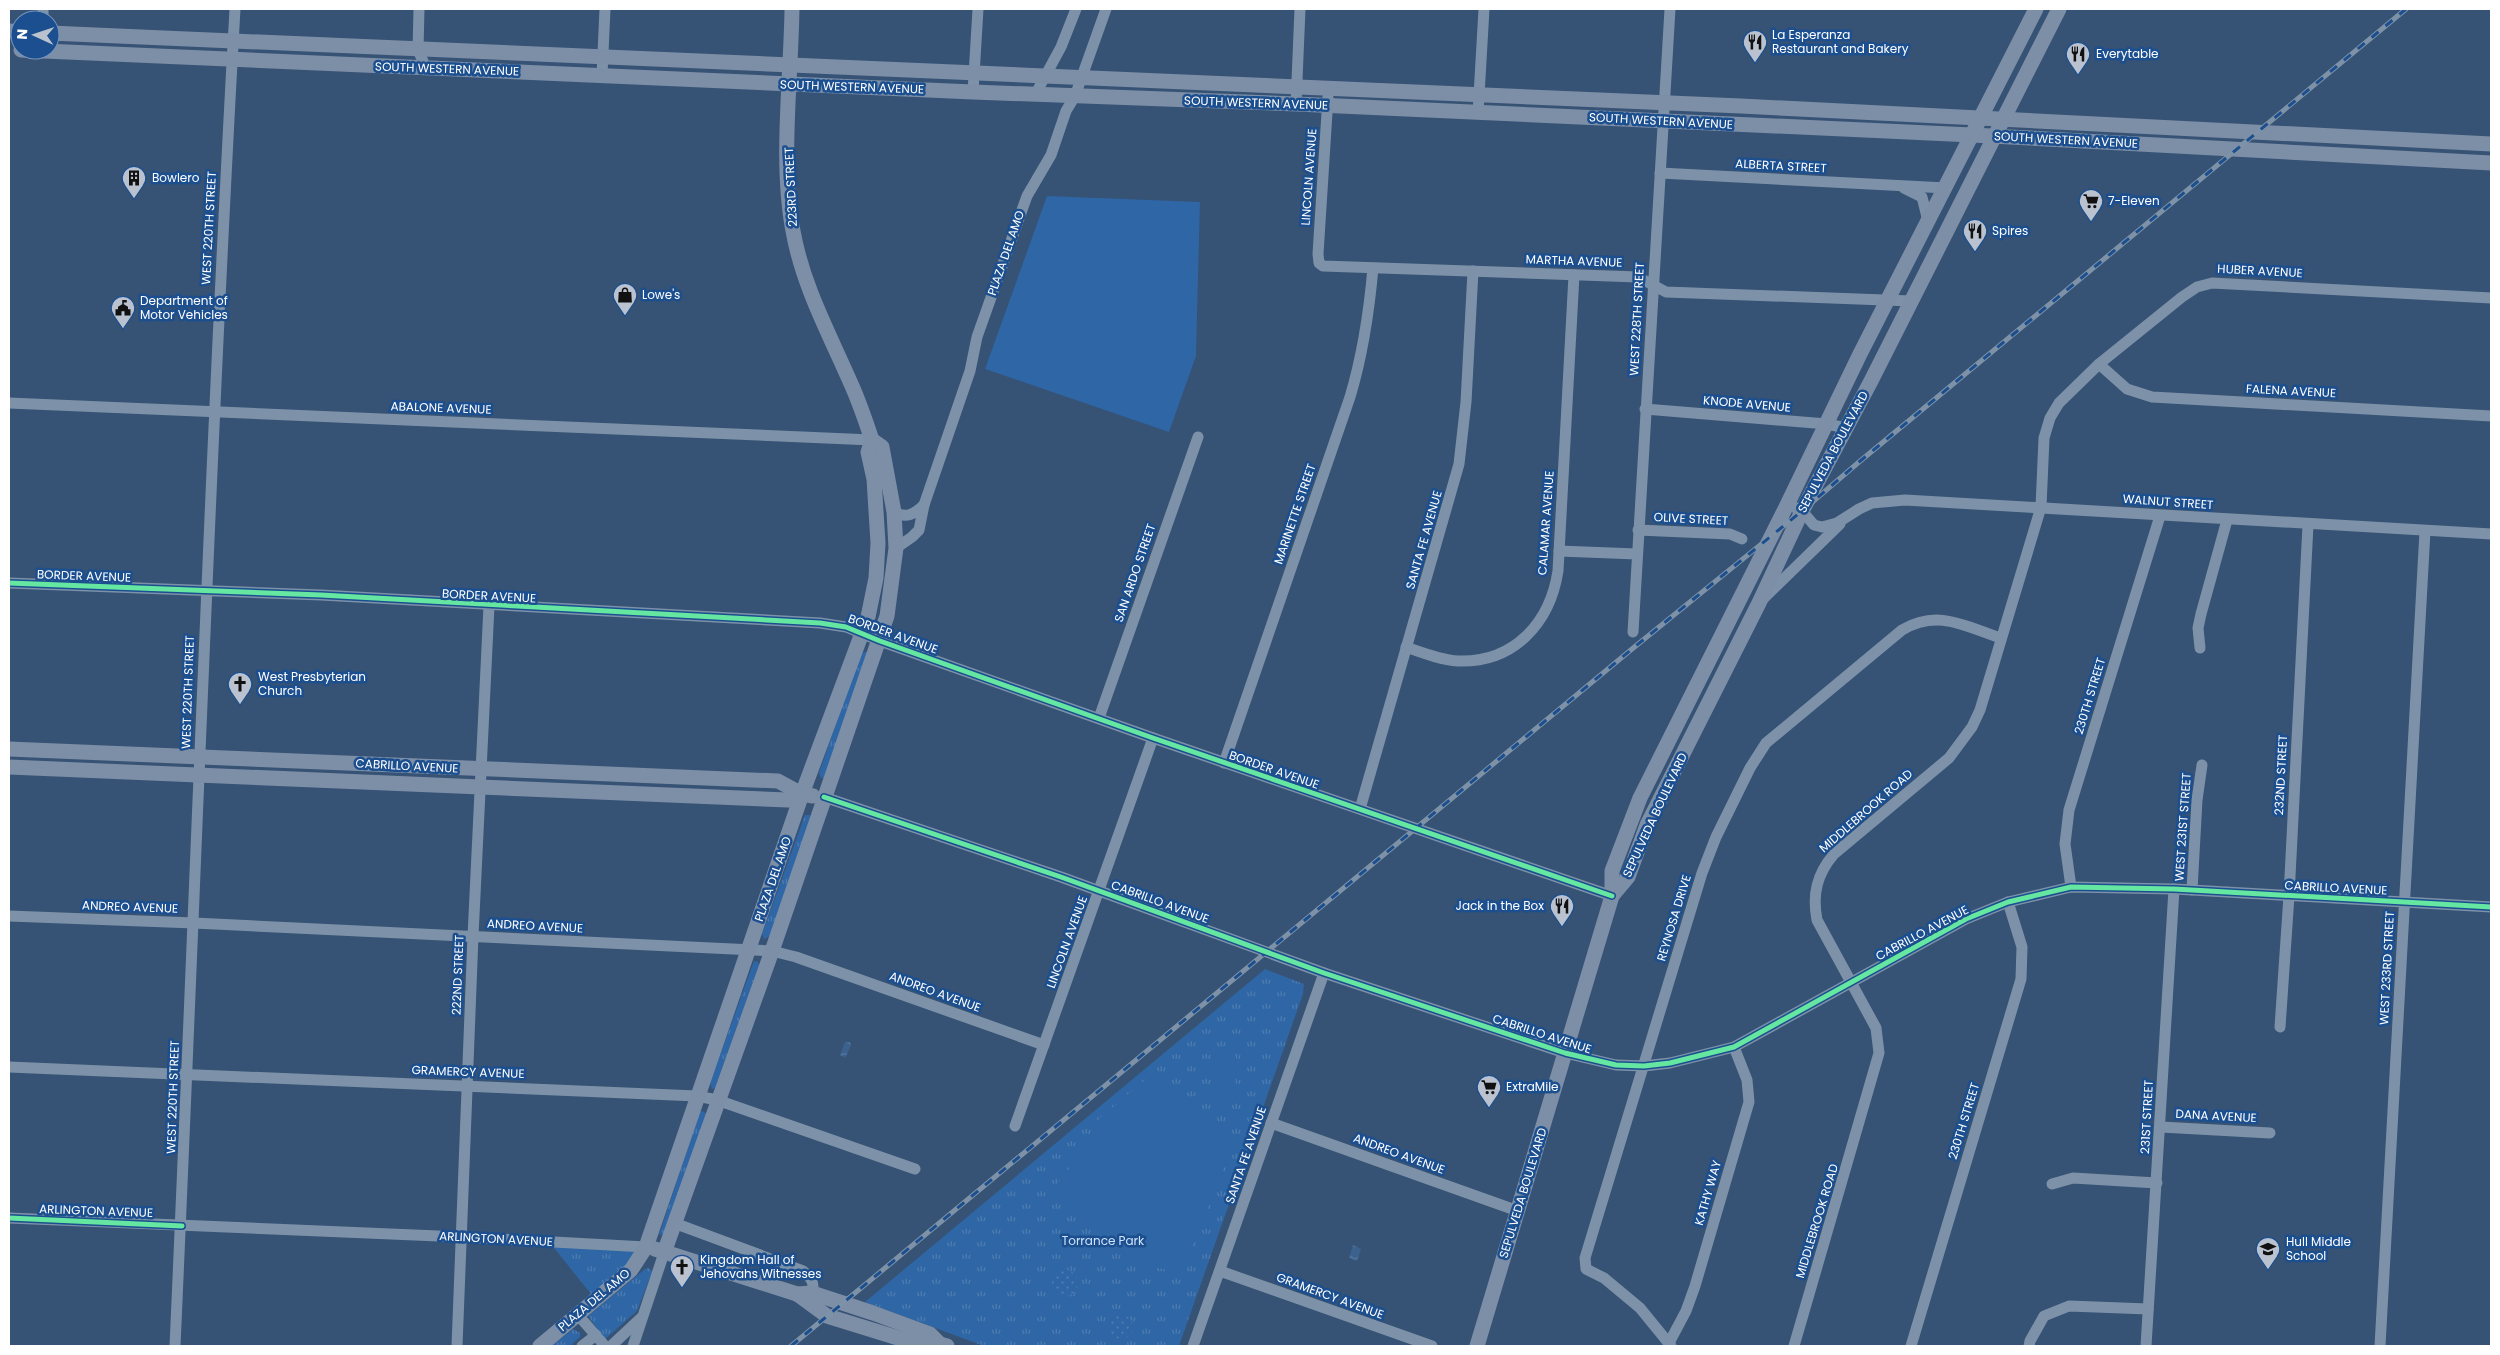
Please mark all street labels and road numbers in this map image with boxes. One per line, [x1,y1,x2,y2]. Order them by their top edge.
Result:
street label: SOUTH WESTERN AVENUE [375,57,519,80]
street label: SOUTH WESTERN AVENUE [780,75,924,98]
street label: SOUTH WESTERN AVENUE [1184,91,1328,114]
street label: SOUTH WESTERN AVENUE [1589,108,1733,133]
street label: SOUTH WESTERN AVENUE [1994,127,2138,152]
street label: LINCOLN AVENUE [1297,128,1320,226]
street label: 223RD STREET [780,146,801,227]
street label: ALBERTA STREET [1735,155,1828,176]
street label: WEST 220TH STREET [197,170,220,285]
street label: PLAZA DEL AMO [983,208,1028,298]
street label: MARTHA AVENUE [1525,250,1623,271]
street label: HUBER AVENUE [2217,260,2303,281]
street label: WEST 228TH STREET [1625,261,1648,376]
street label: FALENA AVENUE [2246,380,2337,401]
street label: SEPULVEDA BOULEVARD [1793,388,1872,516]
street label: KNODE AVENUE [1702,391,1792,416]
street label: ABALONE AVENUE [390,397,492,418]
street label: MARINETTE STREET [1269,461,1320,566]
street label: CALAMAR AVENUE [1533,470,1558,576]
street label: SANTA FE AVENUE [1401,489,1446,591]
street label: WALNUT STREET [2122,490,2214,513]
street label: OLIVE STREET [1653,508,1729,529]
street label: SAN ARDO STREET [1110,521,1159,624]
street label: BORDER AVENUE [37,565,131,586]
street label: BORDER AVENUE [442,585,537,606]
street label: BORDER AVENUE [846,609,940,658]
street label: WEST 220TH STREET [177,634,198,749]
street label: 230TH STREET [2070,655,2109,736]
street label: 232ND STREET [2270,734,2291,816]
street label: BORDER AVENUE [1227,746,1322,793]
street label: SEPULVEDA BOULEVARD [1618,750,1691,880]
street label: CABRILLO AVENUE [355,754,459,777]
street label: MIDDLEBROOK ROAD [1815,765,1916,856]
street label: WEST 231ST STREET [2170,772,2195,882]
street label: PLAZA DEL AMO [750,834,795,924]
street label: REYNOSA DRIVE [1652,872,1695,963]
street label: CABRILLO AVENUE [1109,876,1211,927]
street label: CABRILLO AVENUE [2284,876,2388,899]
street label: LINCOLN AVENUE [1042,893,1091,990]
street label: ANDREO AVENUE [82,896,178,917]
street label: CABRILLO AVENUE [1872,901,1971,964]
street label: WEST 233RD STREET [2375,910,2398,1025]
street label: ANDREO AVENUE [487,914,583,937]
street label: 222ND STREET [448,934,467,1015]
street label: ANDREO AVENUE [887,967,983,1016]
street label: CABRILLO AVENUE [1491,1010,1594,1058]
street label: WEST 220TH STREET [162,1039,183,1154]
street label: GRAMERCY AVENUE [411,1061,525,1082]
street label: 231ST STREET [2136,1079,2157,1154]
street label: 230TH STREET [1944,1080,1983,1161]
street label: SANTA FE AVENUE [1221,1104,1270,1206]
street label: DANA AVENUE [2175,1105,2257,1126]
street label: SEPULVEDA BOULEVARD [1495,1125,1550,1260]
street label: ANDREO AVENUE [1351,1129,1447,1178]
street label: KATHY WAY [1690,1158,1725,1227]
street label: MIDDLEBROOK ROAD [1791,1162,1842,1280]
street label: ARLINGTON AVENUE [39,1200,153,1221]
street label: ARLINGTON AVENUE [439,1227,553,1250]
street label: PLAZA DEL AMO [554,1265,633,1335]
street label: GRAMERCY AVENUE [1274,1268,1386,1323]

